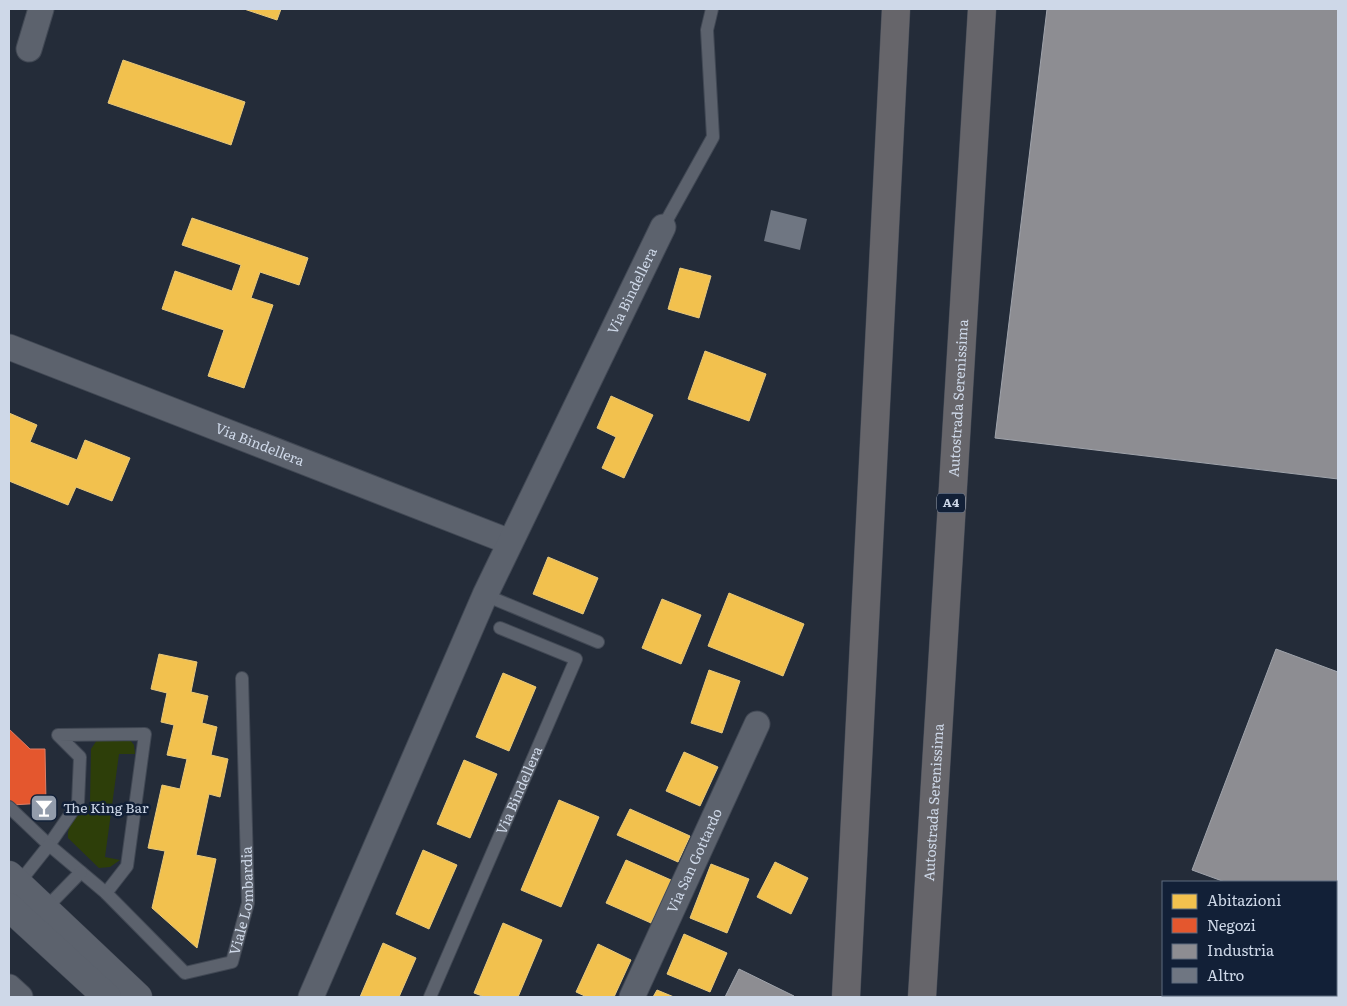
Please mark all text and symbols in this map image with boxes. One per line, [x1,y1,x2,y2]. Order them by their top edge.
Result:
street label: Via Bindellera [602,243,661,337]
street label: Autostrada Serenissima [943,318,972,477]
street label: Via Bindellera [212,417,308,470]
road number: A4 [937,493,965,512]
street label: Autostrada Serenissima [918,722,948,882]
street label: Via Bindellera [490,742,546,837]
bar icon: The King Bar [29,793,59,823]
place label: The King Bar [63,797,149,817]
street label: Via San Gottardo [661,805,726,916]
street label: Viale Lombardia [223,846,257,957]
legend [1162,881,1337,996]
text: Abitazioni [1207,888,1281,911]
text: Negozi [1207,913,1256,936]
text: Industria [1207,938,1275,961]
text: Altro [1207,963,1245,986]

